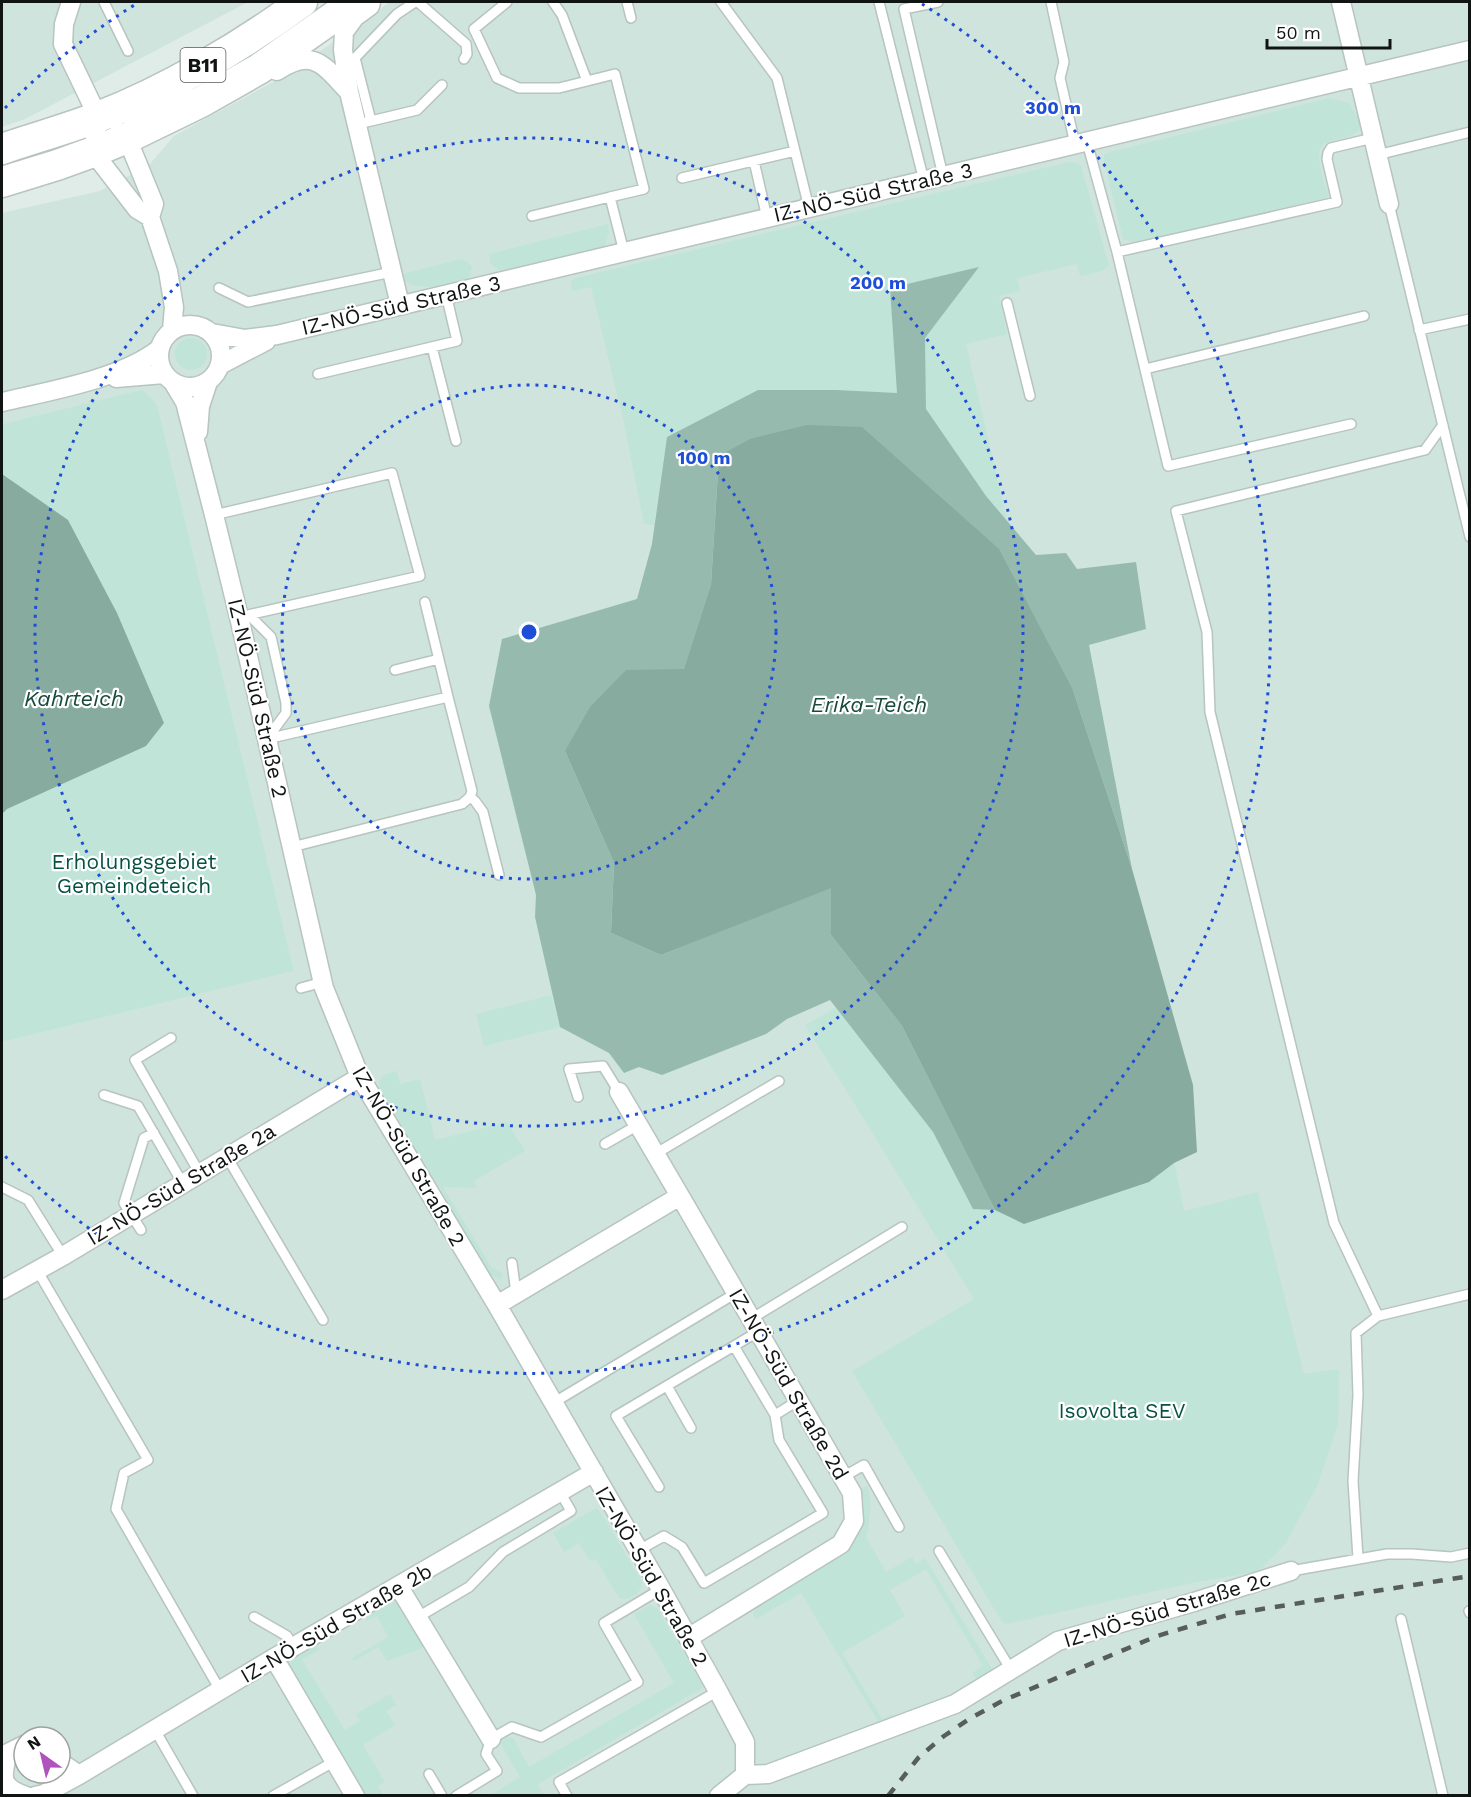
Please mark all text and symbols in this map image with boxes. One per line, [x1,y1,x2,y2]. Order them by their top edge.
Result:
scale bar [1267,12,1390,50]
text: 50 m [1276,22,1321,43]
road number: B11 [180,48,226,82]
text: 300 m [1025,97,1081,118]
street label: IZ-NÖ-Süd Straße 3 [771,157,975,227]
street label: IZ-NÖ-Süd Straße 3 [299,270,503,340]
text: 200 m [850,272,906,293]
text: 100 m [677,447,731,468]
street label: IZ-NÖ-Süd Straße 2 [223,596,293,800]
centre of rings [519,622,539,642]
water label: Kahrteich [24,686,124,711]
water label: Erika-Teich [811,692,927,717]
park label: Erholungsgebiet Gemeindeteich [52,849,217,898]
street label: IZ-NÖ-Süd Straße 2 [347,1062,471,1250]
street label: IZ-NÖ-Süd Straße 2a [82,1118,280,1250]
street label: IZ-NÖ-Süd Straße 2d [724,1284,854,1484]
park label: Isovolta SEV [1058,1398,1186,1423]
street label: IZ-NÖ-Süd Straße 2 [590,1482,714,1670]
street label: IZ-NÖ-Süd Straße 2b [236,1558,436,1688]
street label: IZ-NÖ-Süd Straße 2c [1060,1566,1274,1652]
north arrow [12,1725,72,1785]
text: N [24,1732,44,1754]

